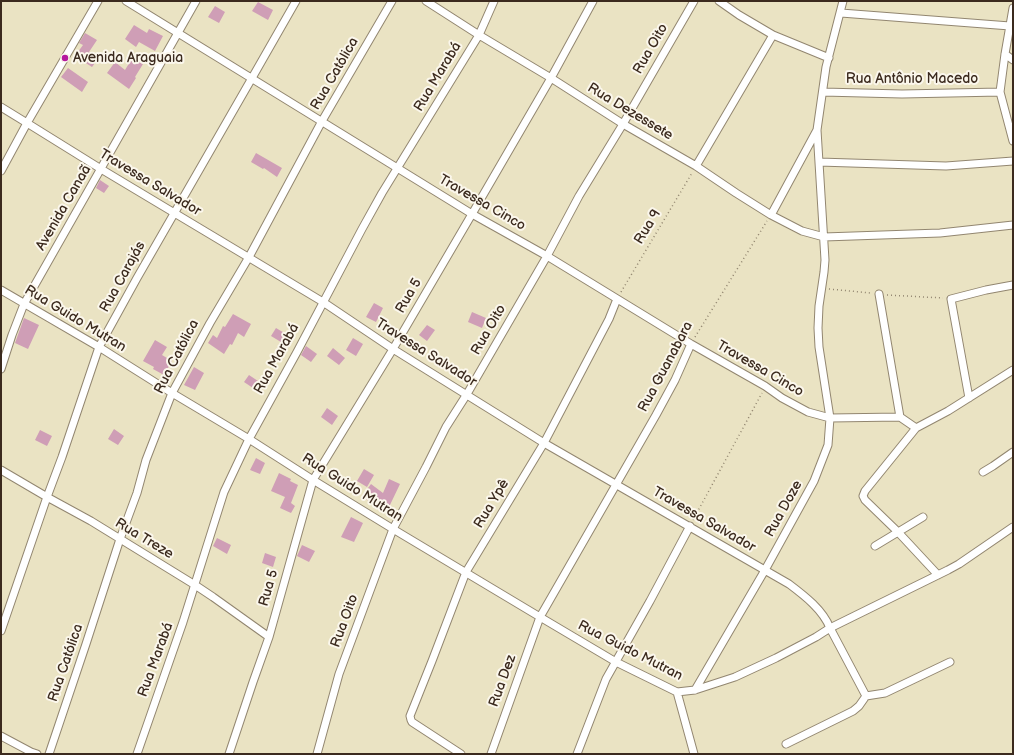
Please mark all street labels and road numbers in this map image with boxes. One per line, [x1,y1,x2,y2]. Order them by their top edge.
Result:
street label: Rua Oito [630,21,672,77]
street label: Rua Católica [307,35,363,113]
street label: Rua Marabá [411,39,465,115]
street label: Rua Antônio Macedo [846,71,978,87]
street label: Rua Dezessete [584,80,676,144]
street label: Travessa Salvador [96,146,204,220]
street label: Avenida Canaã [33,162,95,254]
street label: Travessa Cinco [436,171,528,235]
street label: Rua 9 [631,207,665,247]
street label: Rua Carajás [97,239,149,315]
street label: Rua 5 [392,276,426,316]
street label: Rua Guido Mutran [21,282,129,356]
street label: Rua Oito [468,302,510,358]
street label: Travessa Salvador [372,315,480,391]
street label: Rua Católica [151,317,203,397]
street label: Rua Guanabara [635,319,697,415]
street label: Rua Marabá [251,321,303,397]
street label: Travessa Cinco [714,337,806,401]
street label: Rua Guido Mutran [299,450,405,526]
street label: Rua Ypê [471,476,513,532]
street label: Rua Doze [762,478,806,540]
street label: Travessa Salvador [650,484,758,556]
street label: Rua Treze [112,515,176,563]
street label: Rua 5 [256,568,282,608]
street label: Rua Oito [328,592,362,650]
street label: Rua Guido Mutran [575,617,685,685]
street label: Rua Marabá [135,620,177,700]
street label: Rua Católica [45,622,87,704]
street label: Rua Dez [486,653,520,709]

